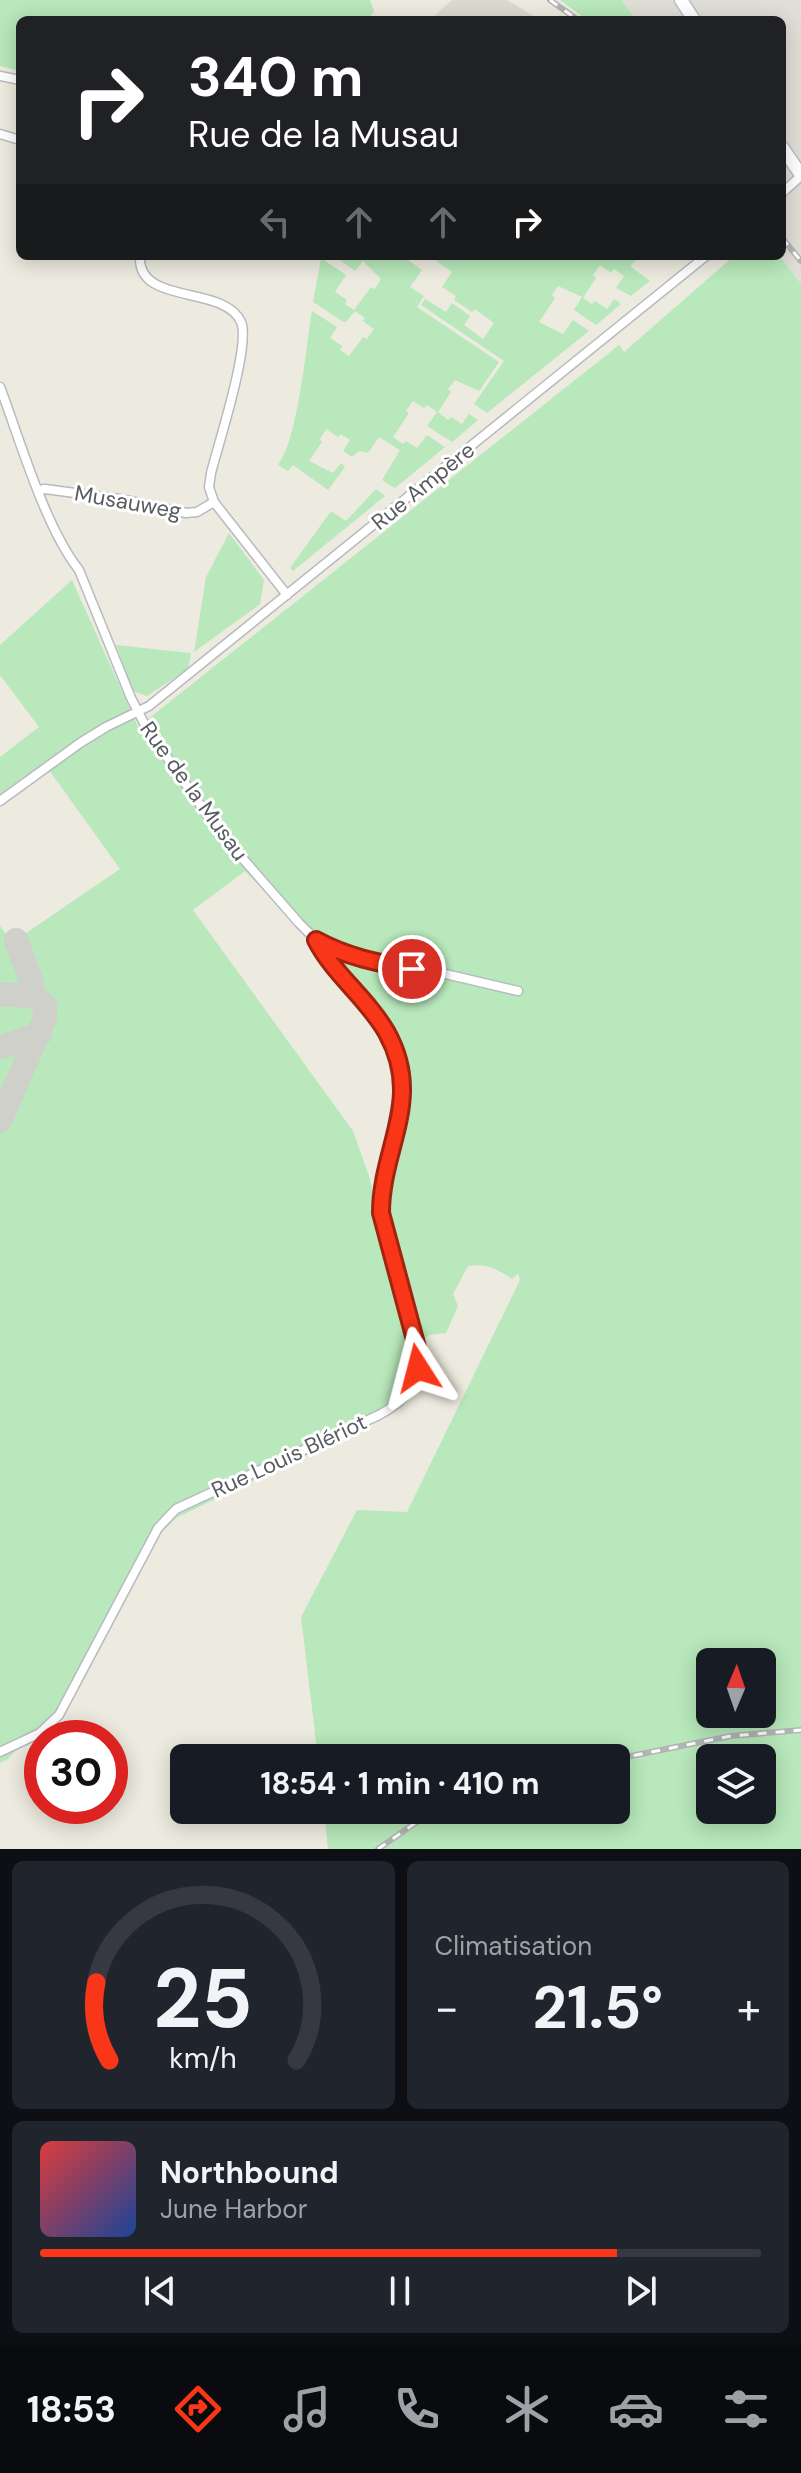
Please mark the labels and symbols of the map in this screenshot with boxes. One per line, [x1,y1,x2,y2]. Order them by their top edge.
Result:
street label: Rue Ampère [365,435,481,537]
street label: Musauweg [72,478,184,526]
street label: Rue de la Musau [134,715,254,867]
pin [378,935,446,1003]
position arrow [376,1326,460,1410]
street label: Rue Louis Blériot [207,1407,371,1505]
north arrow [696,1648,776,1728]
speed limit sign: 30 [24,1720,128,1824]

